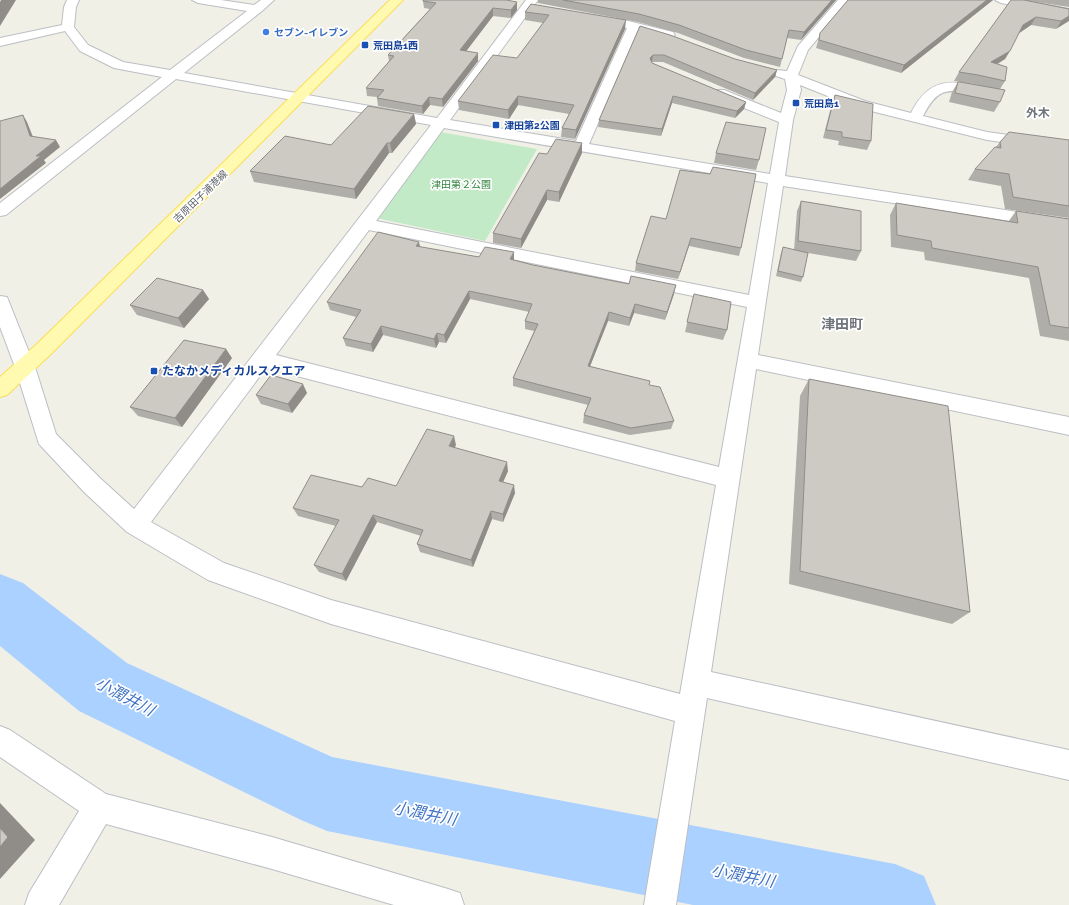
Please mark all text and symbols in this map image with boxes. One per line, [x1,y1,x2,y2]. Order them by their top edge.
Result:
marker: セブン-イレブン [261,27,271,37]
place label: セブン-イレブン [274,27,348,38]
marker: 荒田島1西 [360,40,370,50]
place label: 荒田島1西 [373,40,418,51]
marker: 荒田島1 [791,98,801,108]
place label: 荒田島1 [804,98,839,109]
district label: 外木 [1026,106,1050,120]
marker: 津田第2公園 [491,120,501,130]
place label: 津田第2公園 [504,120,560,131]
street label: 吉原田子浦港線 [171,168,229,225]
park label: 津田第２公園 [431,179,491,190]
district label: 津田町 [821,316,863,332]
place label: たなかメディカルスクエア [162,364,305,378]
marker: たなかメディカルスクエア [149,366,159,376]
water label: 小潤井川 [92,673,159,721]
water label: 小潤井川 [392,798,460,829]
water label: 小潤井川 [710,860,778,891]

